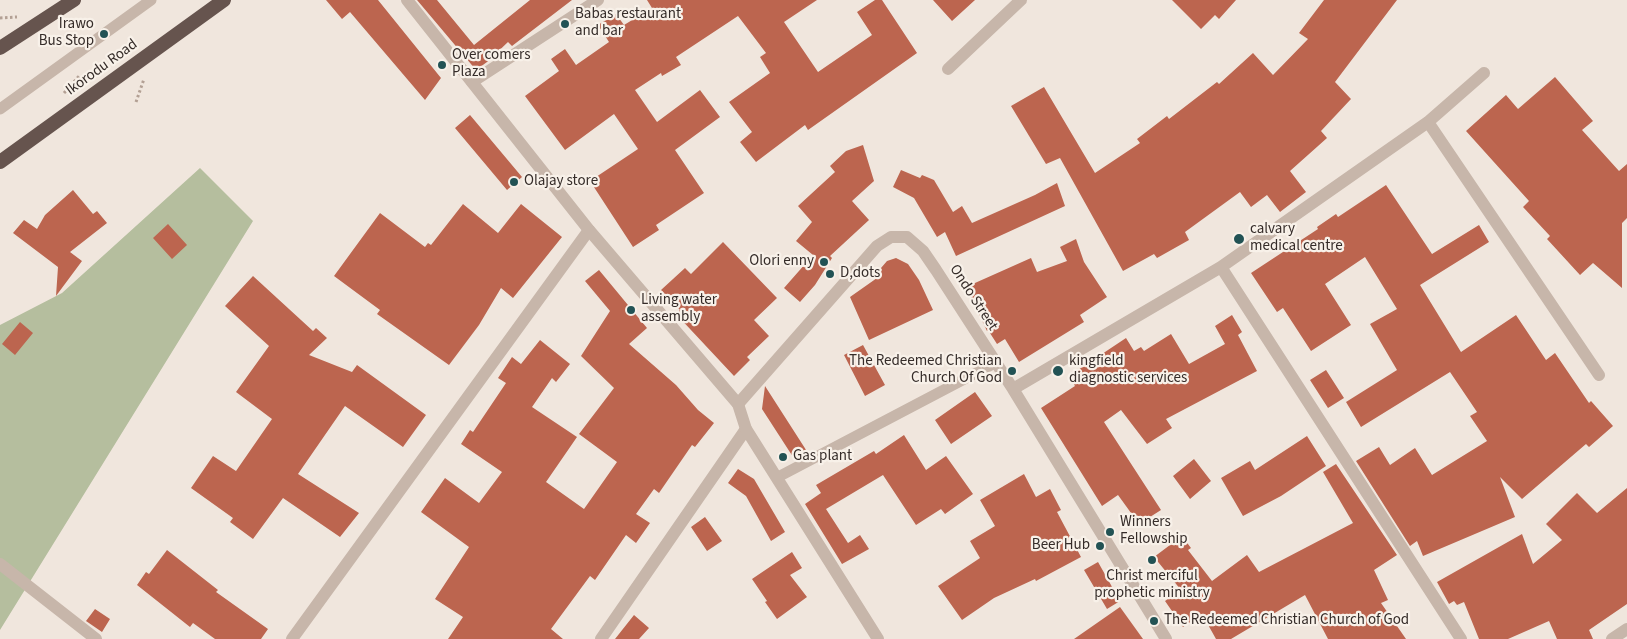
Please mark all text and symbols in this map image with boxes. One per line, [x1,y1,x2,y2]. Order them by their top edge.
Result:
place label: Babas restaurant and bar [575,6,681,41]
place label: Irawo Bus Stop [39,16,94,51]
marker: Babas restaurant and bar [559,18,571,30]
marker: Irawo Bus Stop [98,28,110,40]
street label: Ikorodu Road [63,36,141,100]
place label: Over comers Plaza [452,47,531,82]
marker: Over comers Plaza [436,59,448,71]
place label: Olajay store [524,173,598,191]
marker: Olajay store [508,176,520,188]
place label: calvary medical centre [1250,221,1343,256]
marker: calvary medical centre [1232,232,1246,246]
place label: Olori enny [749,253,814,271]
marker: Olori enny [818,256,830,268]
street label: Ondo Street [945,262,1001,334]
place label: D,dots [840,265,880,283]
marker: D,dots [824,268,836,280]
place label: Living water assembly [641,292,717,327]
marker: Living water assembly [625,304,637,316]
place label: The Redeemed Christian Church Of God [849,353,1002,388]
place label: kingfield diagnostic services [1069,353,1187,388]
marker: kingfield diagnostic services [1051,364,1065,378]
marker: The Redeemed Christian Church Of God [1006,365,1018,377]
place label: Gas plant [793,448,852,466]
marker: Gas plant [777,451,789,463]
place label: Winners Fellowship [1120,514,1188,549]
marker: Winners Fellowship [1104,526,1116,538]
place label: Beer Hub [1032,537,1090,555]
marker: Beer Hub [1094,540,1106,552]
marker: Christ merciful prophetic ministry [1146,554,1158,566]
place label: Christ merciful prophetic ministry [1094,568,1210,603]
place label: The Redeemed Christian Church of God [1164,612,1409,630]
marker: The Redeemed Christian Church of God [1148,615,1160,627]

